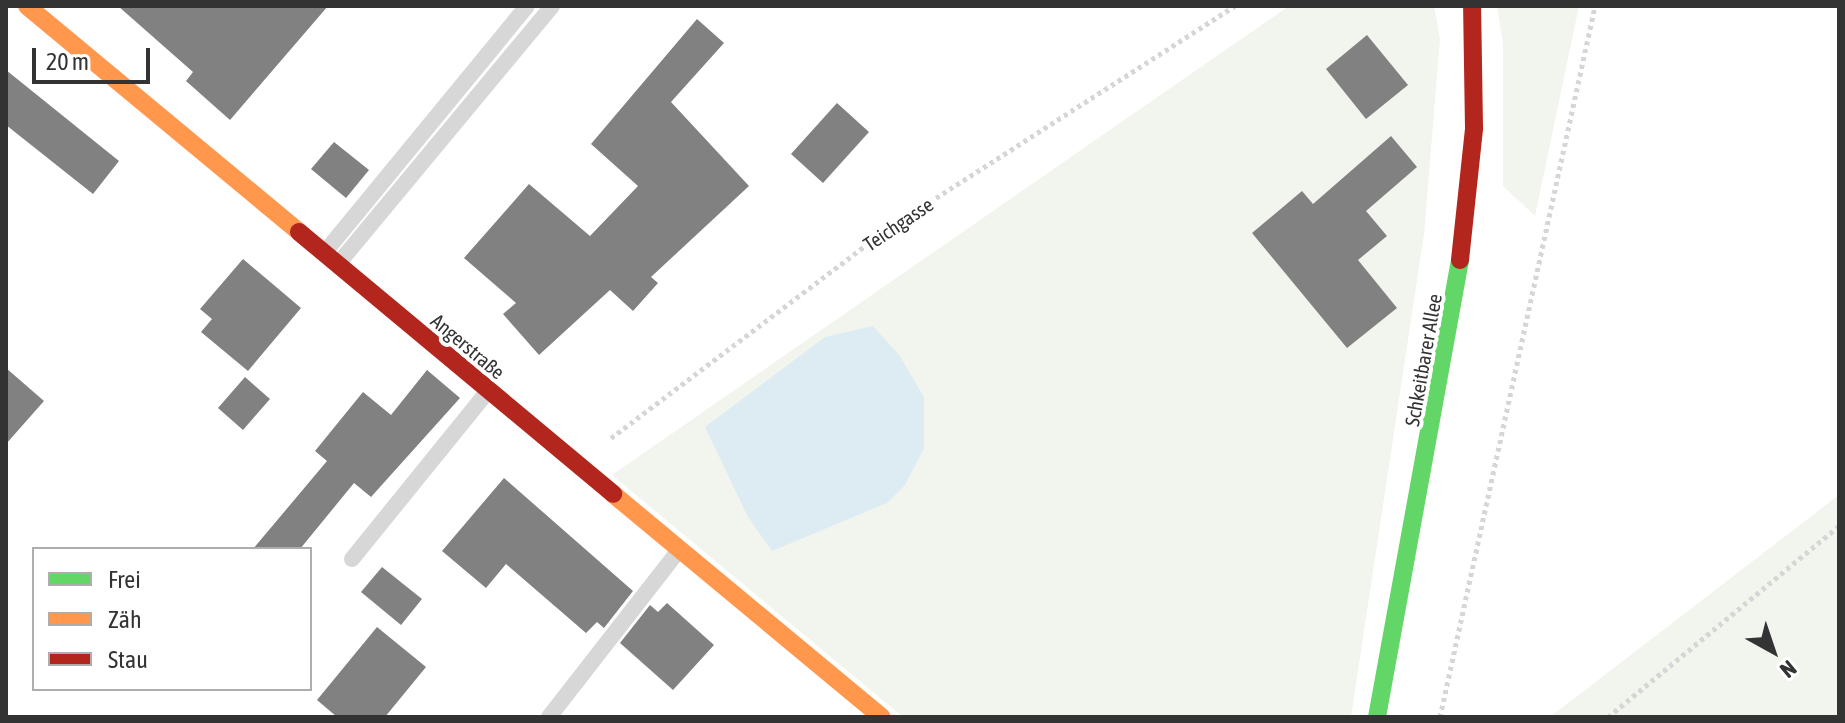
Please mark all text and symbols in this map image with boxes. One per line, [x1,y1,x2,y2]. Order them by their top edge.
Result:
scale bar [36,32,154,82]
text: 20 m [46,48,89,75]
street label: Teichgasse [859,192,937,256]
street label: Schkeitbarer Allee [1400,292,1446,428]
street label: Angerstraße [426,308,510,384]
legend [32,547,312,691]
text: Frei [108,566,141,593]
text: Zäh [108,606,142,633]
north arrow [1733,611,1813,691]
text: Stau [108,646,148,673]
text: N [1775,655,1802,684]

